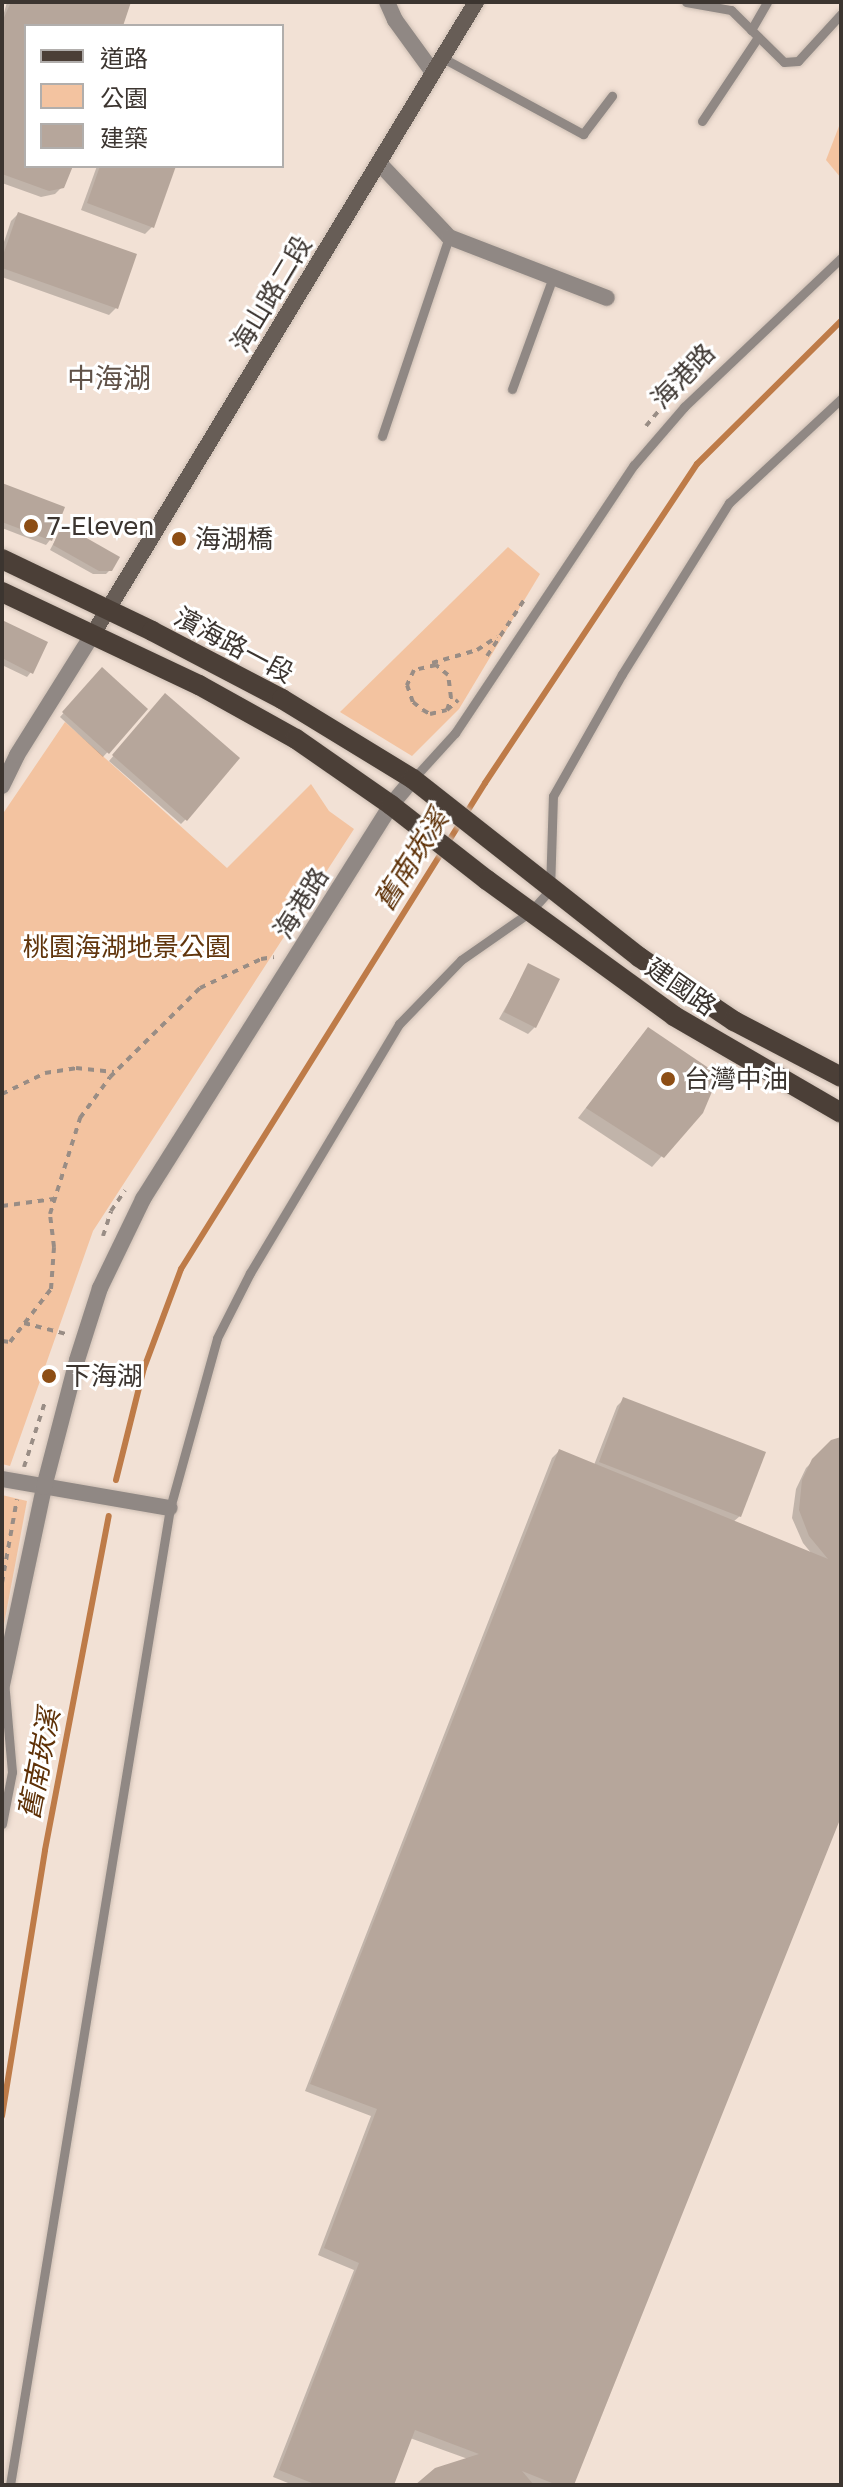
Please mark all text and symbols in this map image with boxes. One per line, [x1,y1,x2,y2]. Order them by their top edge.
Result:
legend [24,24,284,168]
text: 道路 [100,43,148,72]
text: 公園 [100,83,148,112]
text: 建築 [100,123,148,152]
street label: 海山路二段 [224,230,318,358]
street label: 海港路 [645,337,721,415]
district label: 中海湖 [67,361,151,395]
place label: 7-Eleven [47,510,154,542]
marker: 7-Eleven [22,517,40,535]
place label: 海湖橋 [195,523,273,555]
marker: 海湖橋 [170,530,188,548]
street label: 濱海路一段 [169,601,299,689]
water label: 舊南崁溪 [367,804,455,916]
street label: 海港路 [267,862,335,944]
park label: 桃園海湖地景公園 [23,931,231,963]
street label: 建國路 [640,952,722,1022]
place label: 台灣中油 [684,1063,788,1095]
marker: 台灣中油 [659,1070,677,1088]
place label: 下海湖 [65,1360,143,1392]
marker: 下海湖 [40,1367,58,1385]
water label: 舊南崁溪 [12,1706,66,1822]

